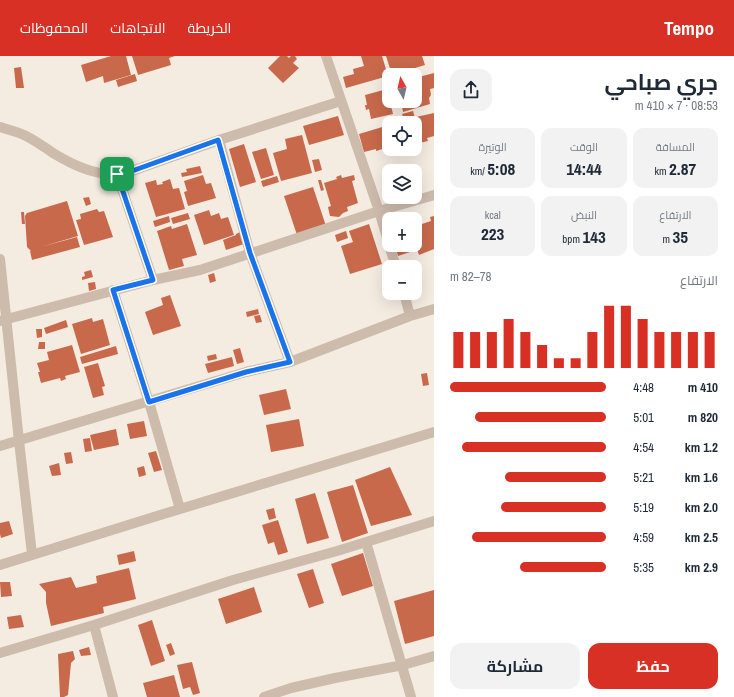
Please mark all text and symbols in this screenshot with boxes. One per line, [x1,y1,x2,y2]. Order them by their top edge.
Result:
text: Tempo [664,15,714,41]
text: المحفوظات [20,19,88,37]
text: الاتجاهات [110,19,166,37]
text: الخريطة [188,19,231,37]
text: جري صباحي [605,67,718,97]
north arrow [382,68,422,108]
map controls [382,68,422,300]
button: share [450,69,492,111]
text: 08:53 · 7 × 410 m [635,97,718,114]
button: locate [382,116,422,156]
text: الوتيرة [479,140,507,154]
text: الوقت [570,140,598,154]
text: المسافة [656,140,695,154]
pin [100,157,134,191]
text: 5:08 [487,157,515,180]
text: 14:44 [566,157,602,180]
text: 2.87 [669,157,696,180]
icon: arrive [106,163,128,185]
button: layers [382,164,422,204]
text: /km [470,164,487,178]
text: km [654,164,669,178]
text: kcal [485,208,501,222]
text: النبض [571,208,597,222]
text: الارتفاع [659,208,691,222]
button: + [382,212,422,252]
text: 223 [481,222,504,245]
text: 143 [582,225,606,248]
text: 35 [673,225,688,248]
text: bpm [562,232,582,246]
text: m [663,232,673,246]
button: − [382,260,422,300]
text: 78–82 m [450,268,492,285]
text: الارتفاع [680,272,718,289]
text: 4:48 [633,379,654,396]
text: 410 m [688,379,718,396]
text: 5:01 [633,409,654,426]
text: 820 m [688,409,718,426]
text: 4:54 [633,439,654,456]
text: 1.2 km [685,439,718,456]
text: 5:21 [633,469,654,486]
text: 1.6 km [685,469,718,486]
text: 5:19 [633,499,654,516]
text: 2.0 km [685,499,718,516]
text: 4:59 [633,529,654,546]
text: 2.5 km [685,529,718,546]
text: 5:35 [633,559,654,576]
text: 2.9 km [685,559,718,576]
button: مشاركة [450,643,580,689]
button: حفظ [588,643,718,689]

